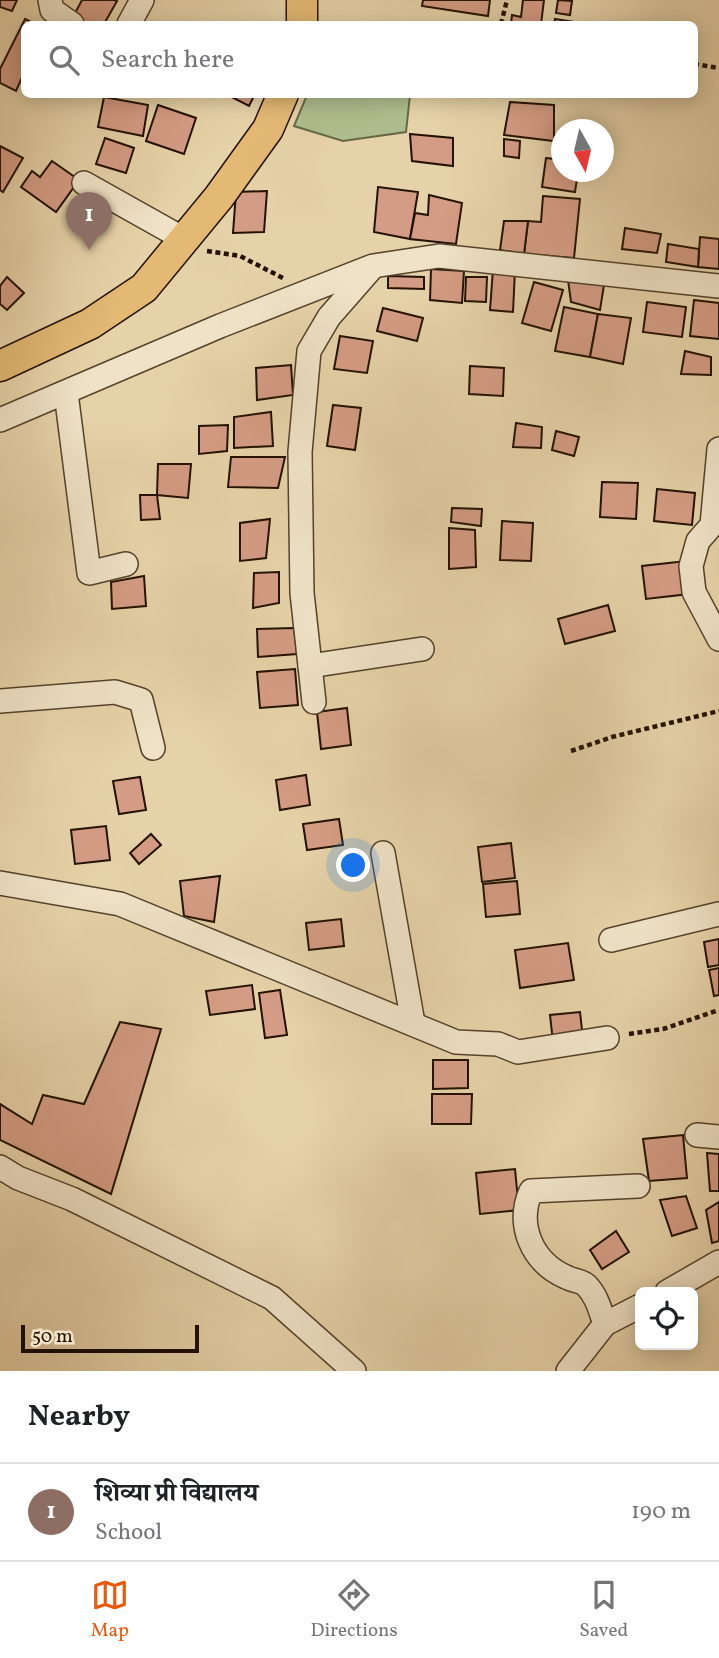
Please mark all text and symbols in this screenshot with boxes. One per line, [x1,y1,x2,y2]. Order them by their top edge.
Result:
search box [21,21,698,98]
icon: search [45,41,83,79]
text: Search here [101,42,234,78]
north arrow [551,119,614,182]
pin: 1 [66,192,112,250]
your location [336,848,370,882]
map controls [635,1287,698,1350]
button: locate [635,1287,698,1350]
scale bar [21,1322,200,1354]
text: 50 m [32,1324,73,1350]
text: Nearby [28,1396,130,1438]
text: शिव्या प्री विद्यालय [95,1476,258,1512]
text: 1 [46,1496,56,1528]
text: 190 m [631,1496,691,1528]
text: School [95,1517,162,1549]
tab: Map [91,1576,129,1644]
tab: Directions [311,1576,398,1644]
tab: Saved [579,1576,628,1644]

